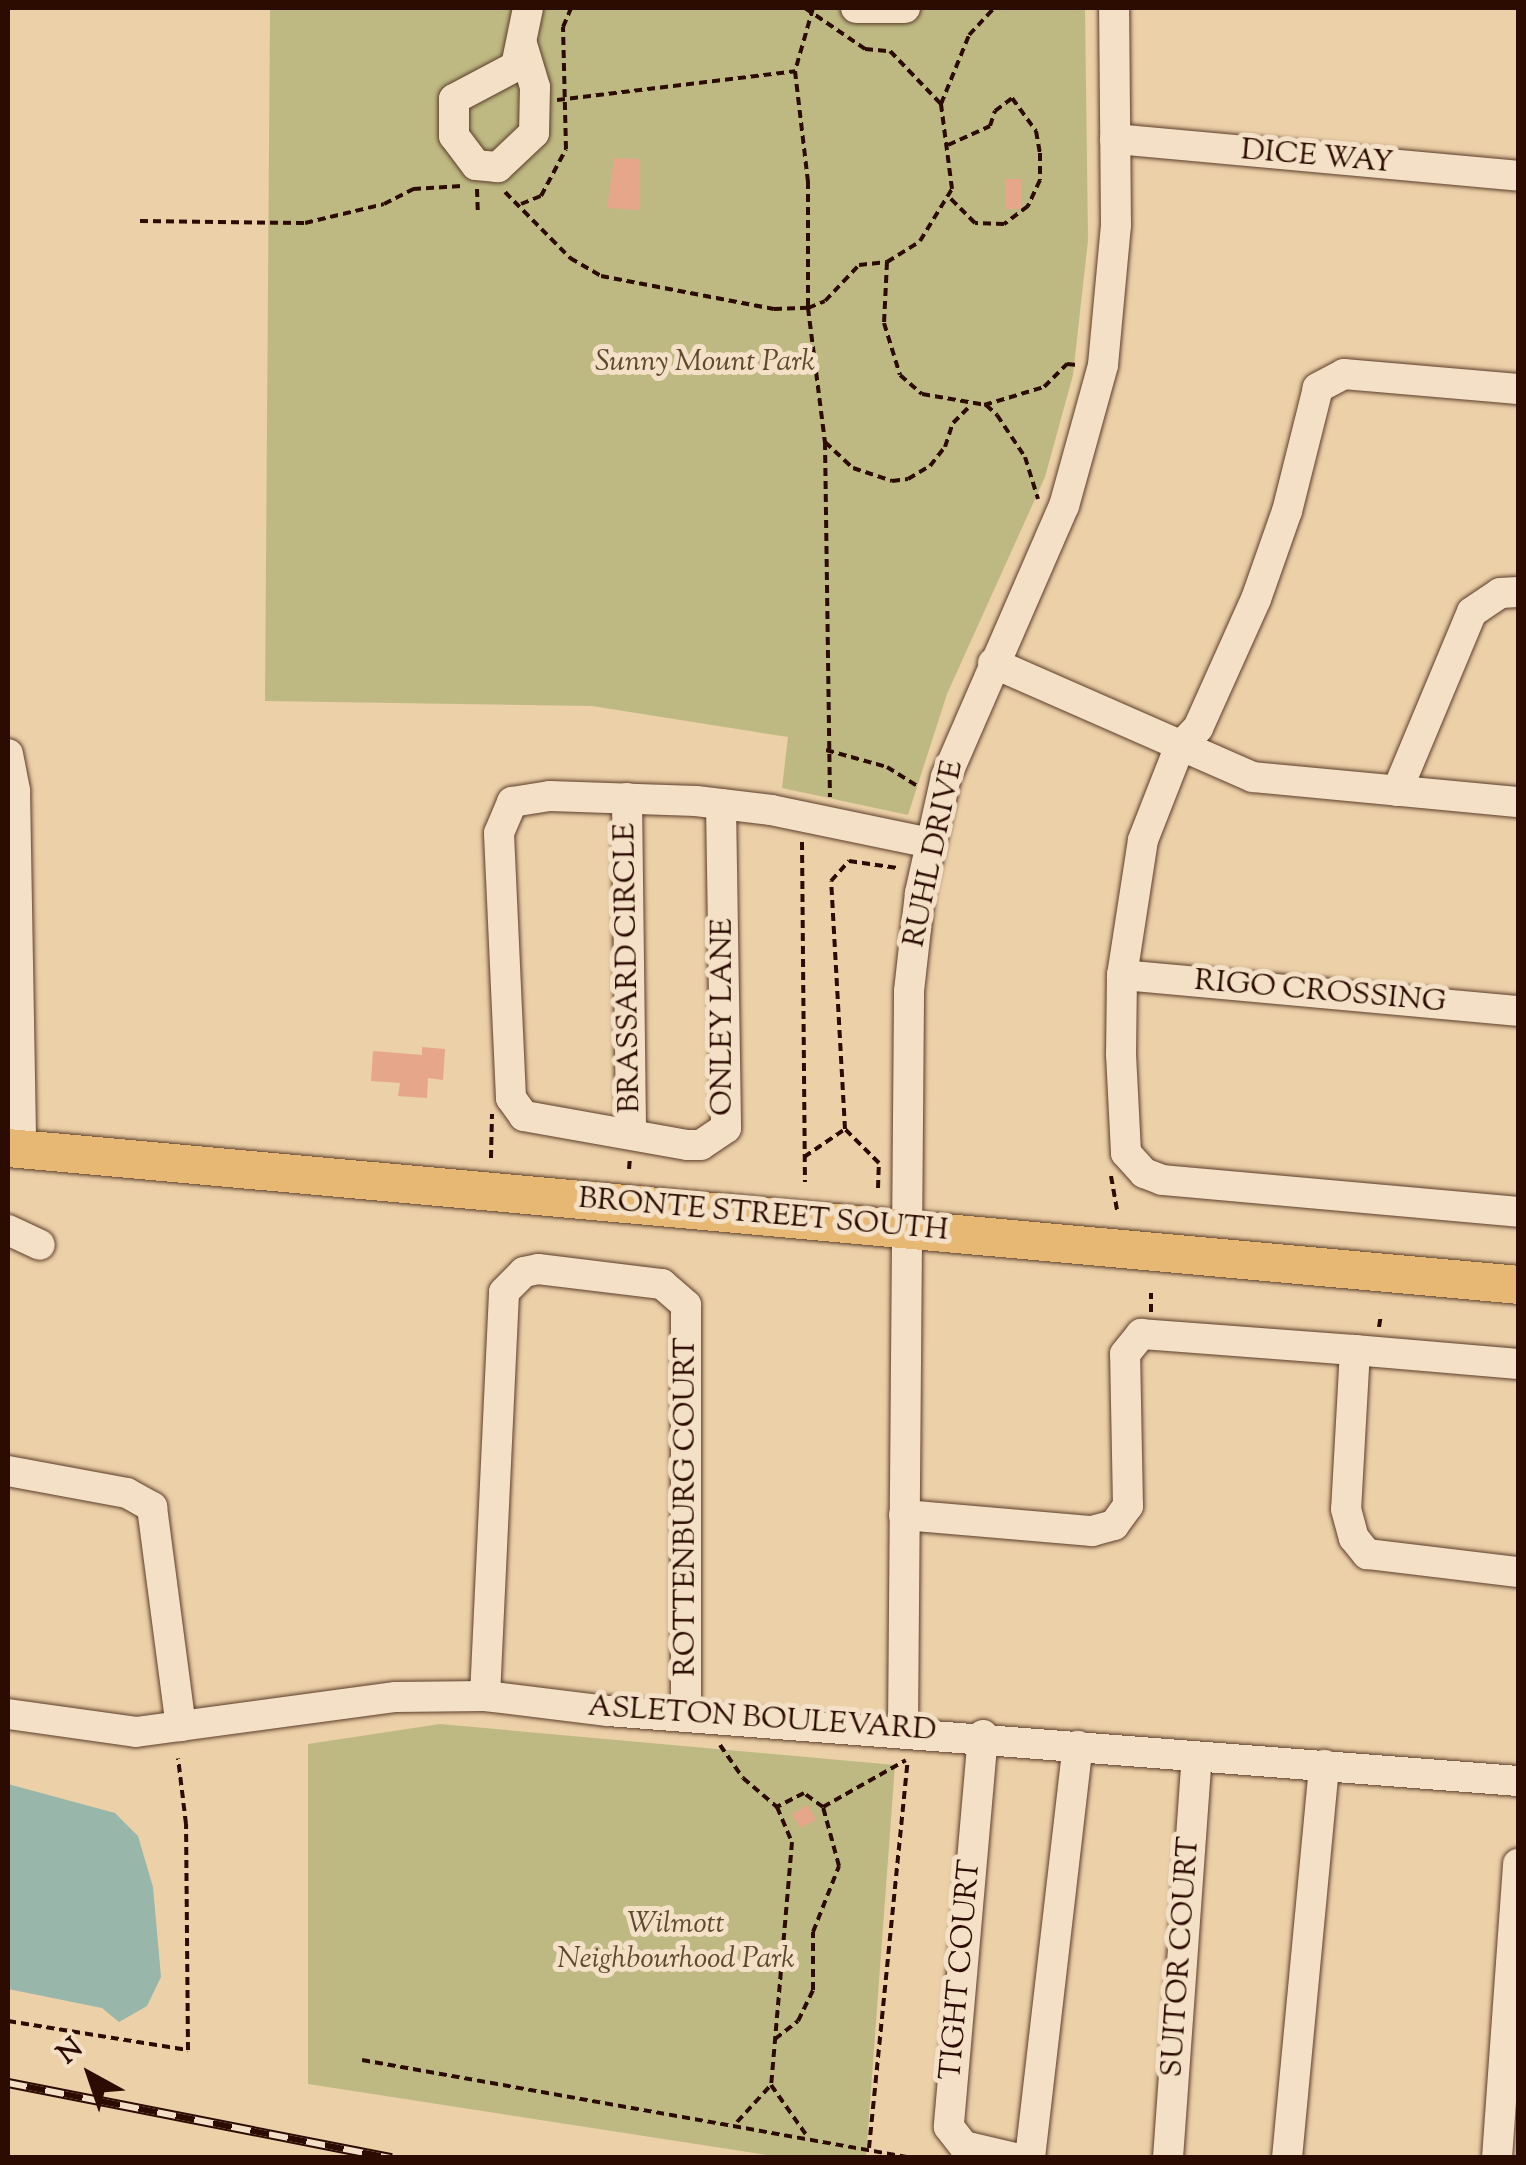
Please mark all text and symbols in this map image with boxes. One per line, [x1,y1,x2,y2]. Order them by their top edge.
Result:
street label: DICE WAY [1239,133,1395,183]
park label: Sunny Mount Park [595,345,815,381]
street label: RUHL DRIVE [898,757,972,951]
street label: BRASSARD CIRCLE [608,822,650,1114]
street label: ONLEY LANE [706,918,742,1116]
street label: RIGO CROSSING [1193,964,1447,1022]
street label: BRONTE STREET SOUTH [577,1182,949,1250]
street label: ROTTENBURG COURT [669,1337,705,1677]
street label: ASLETON BOULEVARD [587,1690,937,1750]
street label: SUITOR COURT [1156,1836,1208,2078]
street label: TIGHT COURT [934,1858,990,2082]
park label: Wilmott Neighbourhood Park [557,1907,795,1978]
north arrow [40,2025,140,2125]
text: N [49,2030,92,2075]

